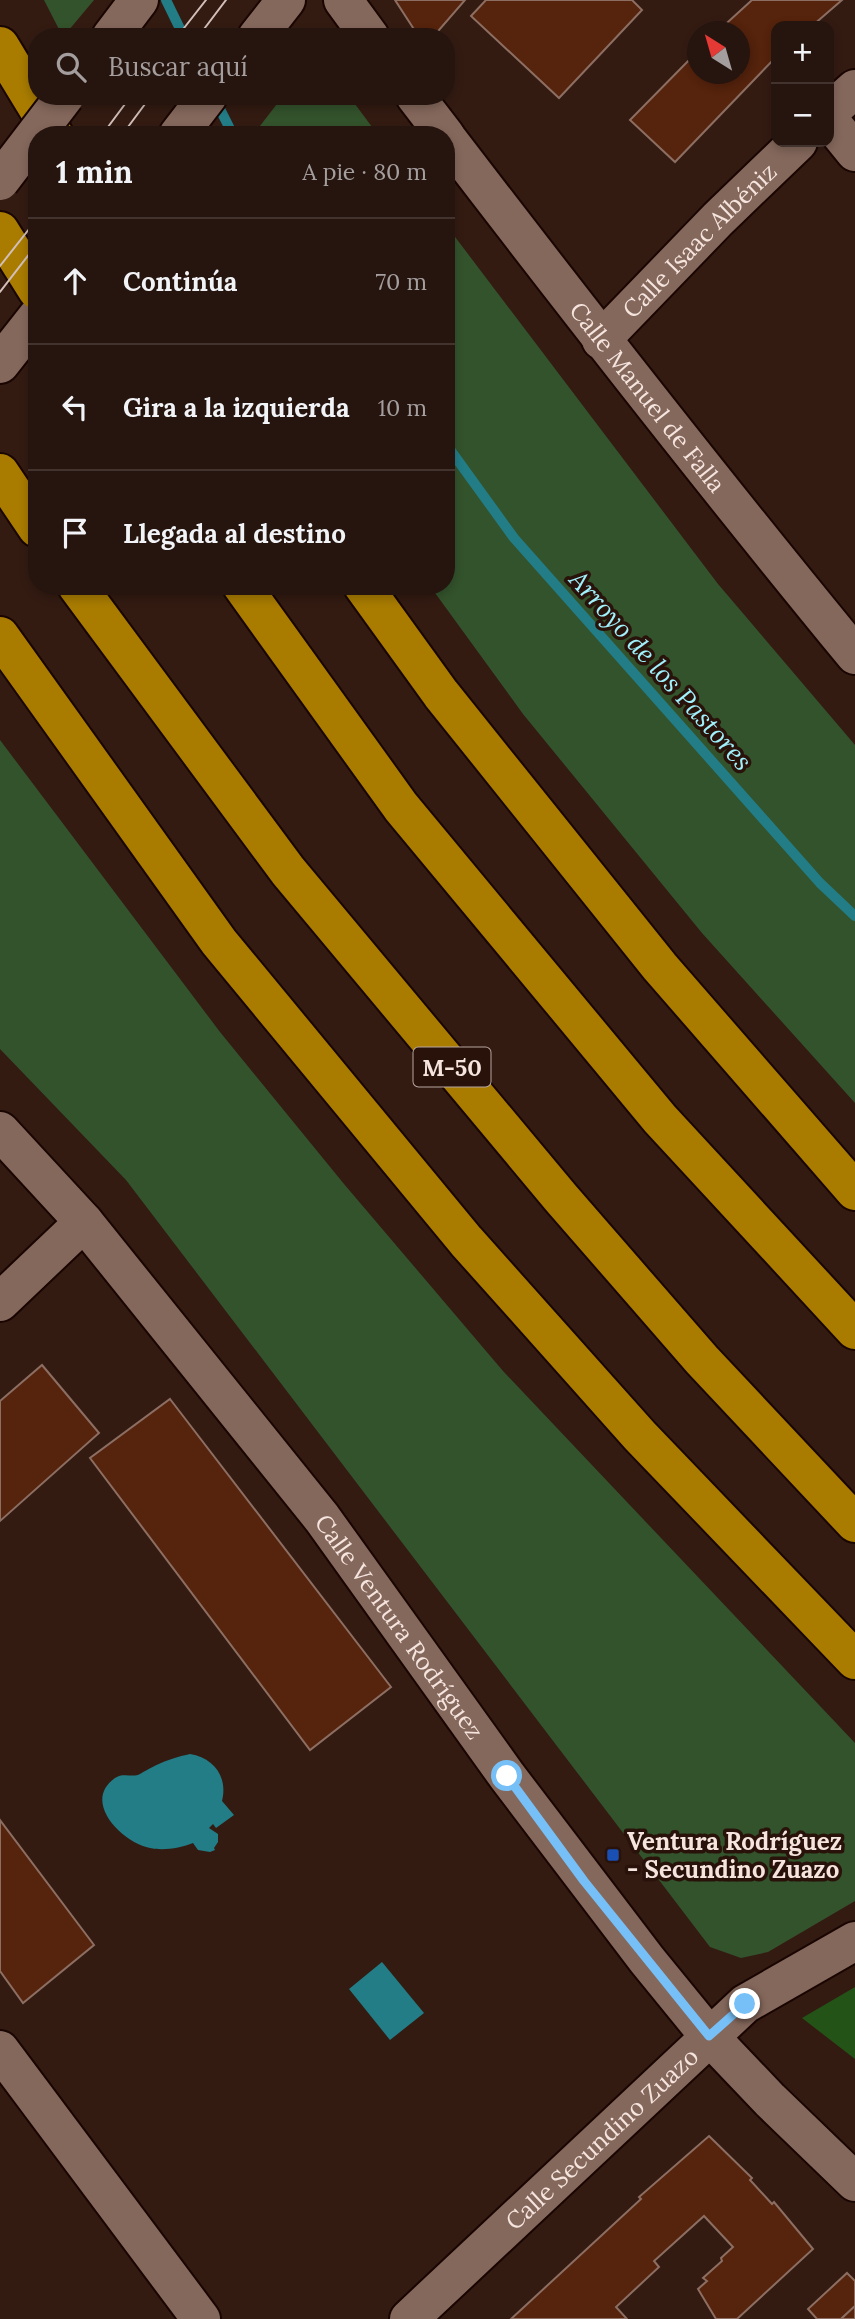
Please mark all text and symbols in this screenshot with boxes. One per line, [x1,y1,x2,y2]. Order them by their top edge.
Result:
north arrow [687,21,750,84]
map controls [771,21,834,147]
button: + [771,21,834,84]
search box [28,28,455,105]
icon: search [52,48,90,86]
text: Buscar aquí [108,50,248,83]
button: − [771,84,834,147]
text: 1 min [56,153,133,191]
street label: Calle Isaac Albéniz [615,156,783,324]
text: A pie · 80 m [302,157,427,186]
icon: ahead [56,262,94,300]
text: Continúa [123,265,237,298]
text: 70 m [376,267,427,296]
street label: Calle Manuel de Falla [563,295,733,499]
icon: left [56,388,94,426]
text: Gira a la izquierda [123,391,350,424]
text: 10 m [378,393,427,422]
icon: arrive [56,514,94,552]
text: Llegada al destino [123,517,346,550]
water label: Arroyo de los Pastores [562,562,760,777]
road number: M-50 [414,1048,490,1086]
street label: Calle Ventura Rodríguez [309,1508,491,1745]
route start [491,1760,522,1791]
place label: Ventura Rodríguez - Secundino Zuazo [627,1826,842,1885]
marker: Ventura Rodríguez - Secundino Zuazo [605,1847,621,1863]
route end [729,1988,760,2019]
street label: Calle Secundino Zuazo [499,2041,705,2236]

